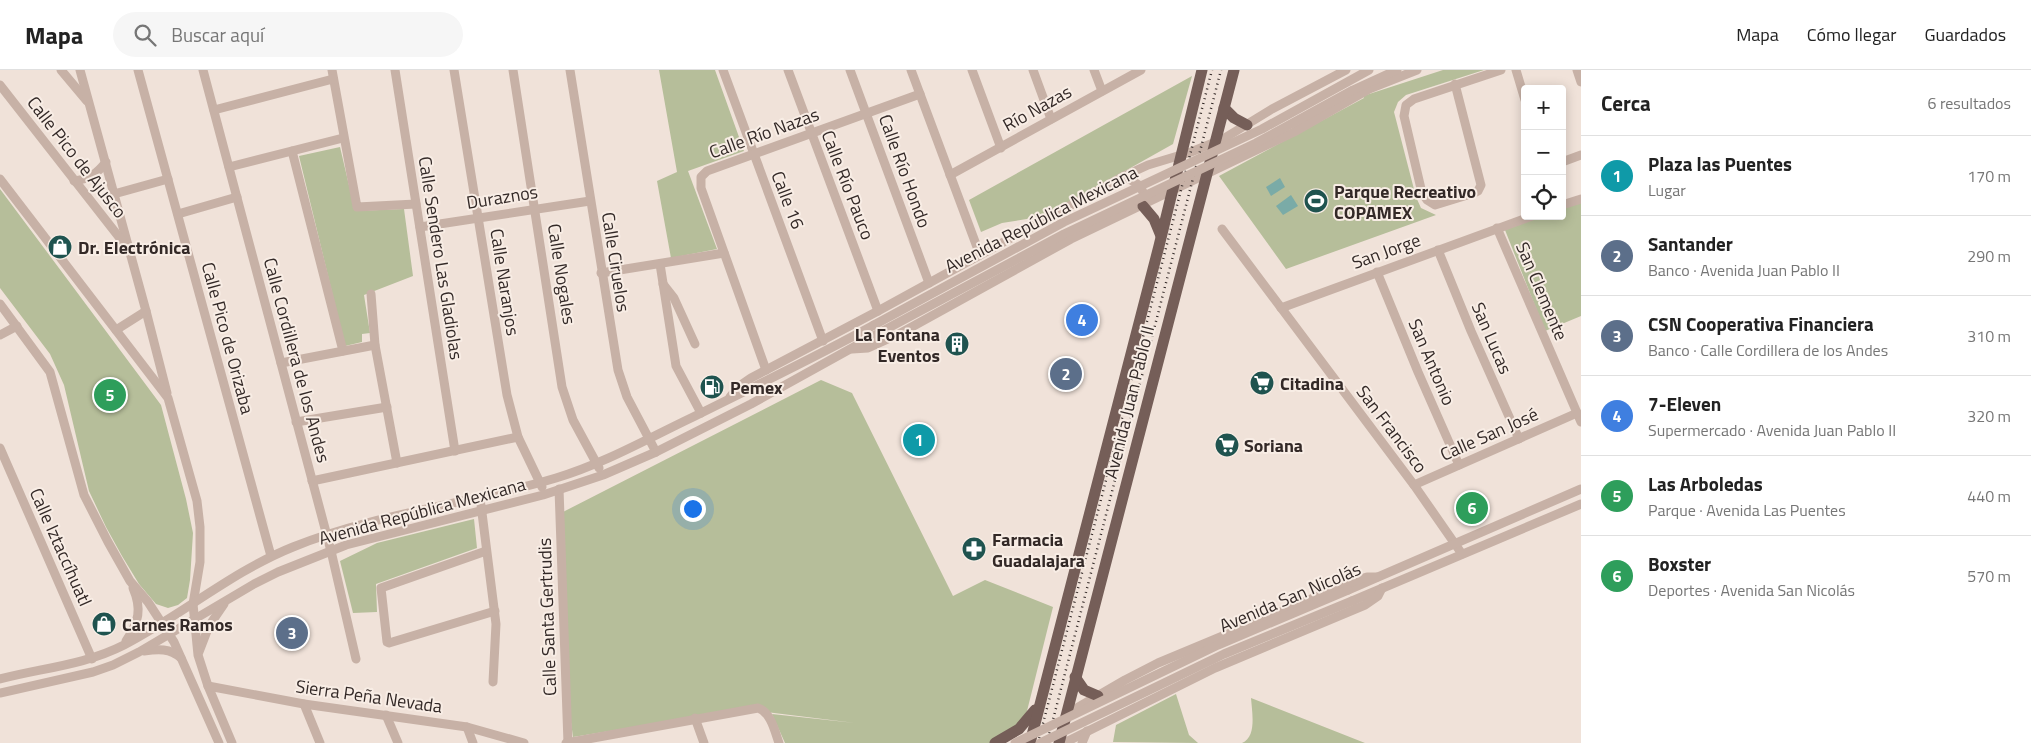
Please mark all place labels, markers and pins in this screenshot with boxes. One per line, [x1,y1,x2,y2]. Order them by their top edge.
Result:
place label: Parque Recreativo COPAMEX [1334,178,1476,226]
sports icon: Parque Recreativo COPAMEX [1303,188,1329,214]
shop icon: Dr. Electrónica [47,234,73,260]
place label: Dr. Electrónica [78,234,191,261]
pin: 4 [1066,301,1098,339]
place label: La Fontana Eventos [855,321,940,369]
building icon: La Fontana Eventos [944,331,970,357]
pin: 2 [1050,355,1082,393]
supermarket icon: Citadina [1249,370,1275,396]
place label: Citadina [1280,370,1344,397]
fuel station icon: Pemex [699,374,725,400]
place label: Pemex [730,374,783,401]
pin: 5 [94,376,126,414]
pin: 1 [903,421,935,459]
supermarket icon: Soriana [1214,432,1240,458]
place label: Soriana [1244,432,1303,459]
pin: 6 [1456,489,1488,527]
place label: Farmacia Guadalajara [992,526,1085,574]
pharmacy icon: Farmacia Guadalajara [961,536,987,562]
shop icon: Carnes Ramos [91,611,117,637]
place label: Carnes Ramos [122,611,233,638]
pin: 3 [276,614,308,652]

